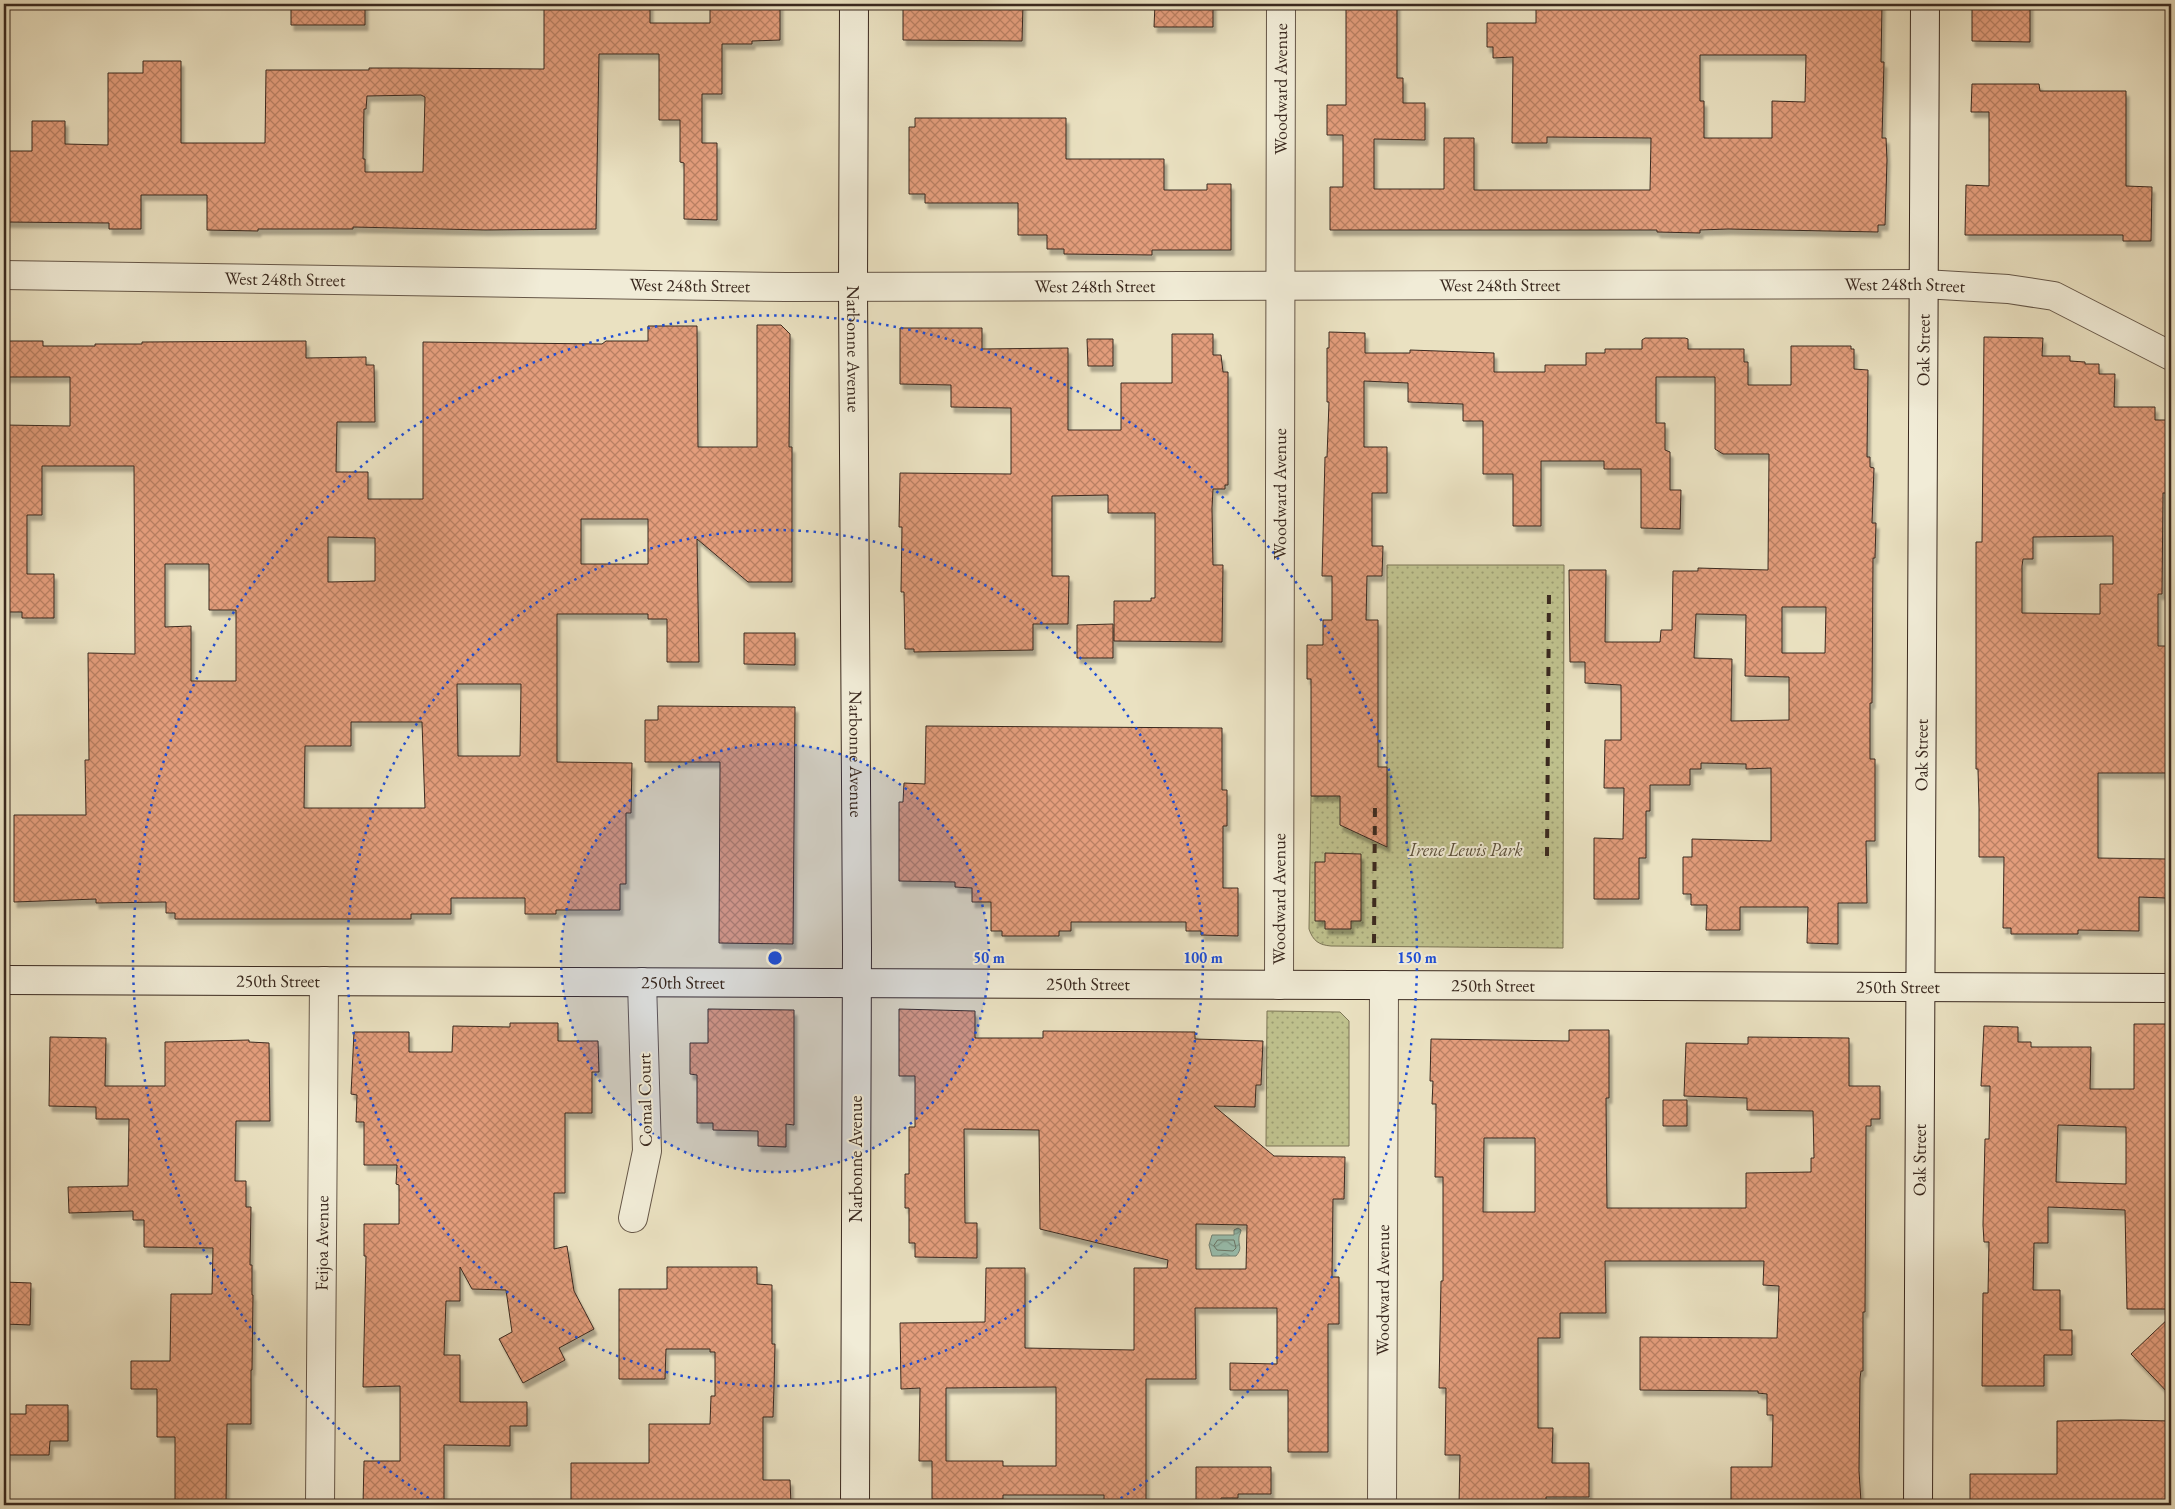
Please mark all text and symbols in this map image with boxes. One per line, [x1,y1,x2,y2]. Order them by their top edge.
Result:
street label: Woodward Avenue [1269,23,1292,155]
street label: West 248th Street [224,266,346,291]
street label: West 248th Street [1844,272,1966,297]
street label: West 248th Street [629,273,751,297]
street label: West 248th Street [1439,273,1561,296]
street label: West 248th Street [1034,274,1156,297]
street label: Narbonne Avenue [842,285,866,413]
street label: Oak Street [1911,313,1935,386]
street label: Woodward Avenue [1268,428,1291,560]
street label: Narbonne Avenue [844,690,868,818]
street label: Oak Street [1909,718,1933,791]
street label: Woodward Avenue [1267,833,1290,965]
park label: Irene Lewis Park [1408,838,1523,861]
text: 50 m [973,948,1005,967]
text: 100 m [1183,948,1223,967]
text: 150 m [1397,948,1437,967]
centre of rings [766,949,784,967]
street label: 250th Street [236,969,320,992]
street label: 250th Street [641,970,725,994]
street label: 250th Street [1046,972,1130,995]
street label: 250th Street [1451,973,1535,997]
street label: 250th Street [1856,975,1940,998]
street label: Comal Court [632,1053,657,1147]
street label: Narbonne Avenue [844,1096,867,1222]
street label: Oak Street [1907,1123,1931,1196]
street label: Feijoa Avenue [310,1195,333,1291]
street label: Woodward Avenue [1371,1224,1394,1356]

